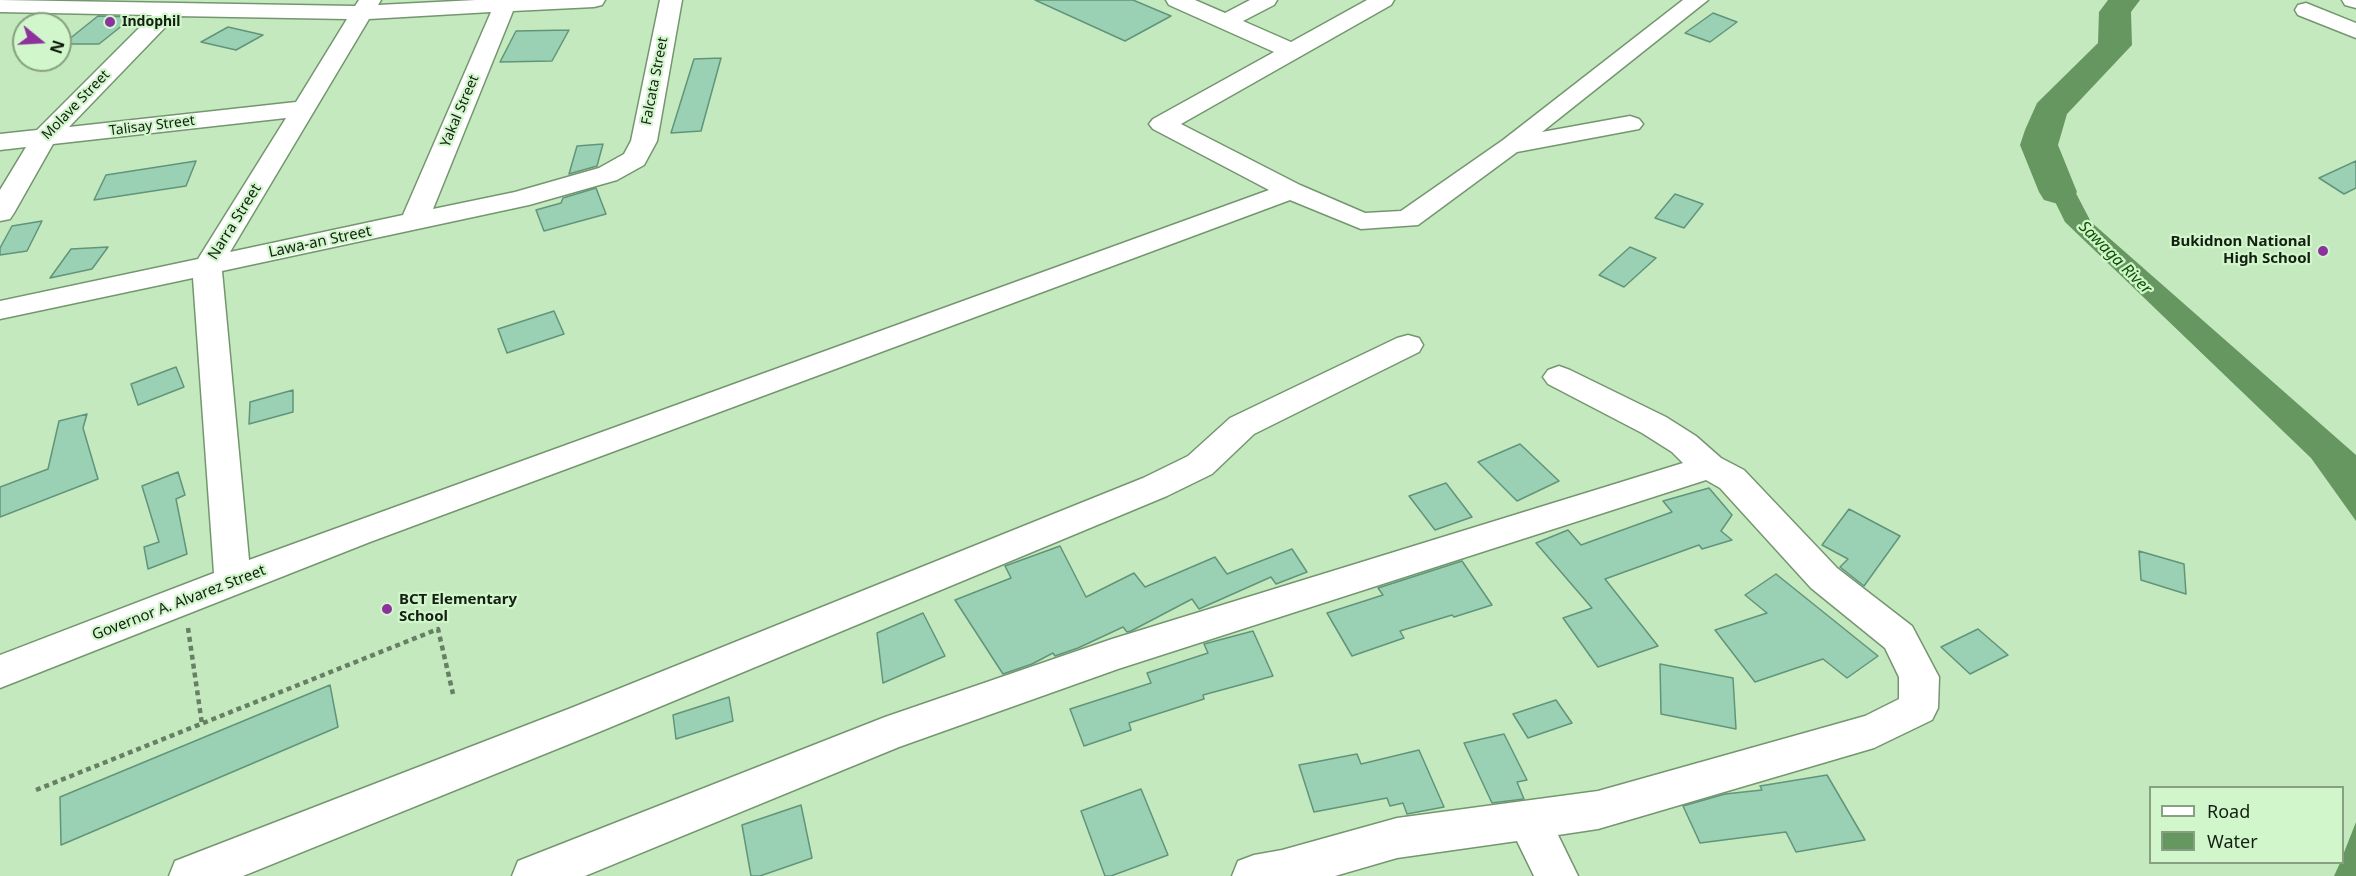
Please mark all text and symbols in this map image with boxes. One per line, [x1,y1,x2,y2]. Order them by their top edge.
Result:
north arrow [12,12,72,72]
place label: Indophil [122,14,180,30]
marker: Indophil [103,15,117,29]
street label: Falcata Street [638,36,672,126]
text: N [45,37,70,57]
street label: Molave Street [39,67,113,143]
street label: Yakal Street [437,72,483,150]
street label: Talisay Street [108,112,196,140]
street label: Narra Street [205,181,265,263]
water label: Sawaga River [2074,217,2156,299]
street label: Lawa-an Street [267,222,373,262]
place label: Bukidnon National High School [2170,233,2311,268]
marker: Bukidnon National High School [2316,244,2330,258]
street label: Governor A. Alvarez Street [90,562,268,644]
place label: BCT Elementary School [399,591,517,626]
marker: BCT Elementary School [380,602,394,616]
legend [2149,786,2344,864]
text: Road [2207,799,2250,823]
text: Water [2207,829,2258,853]

